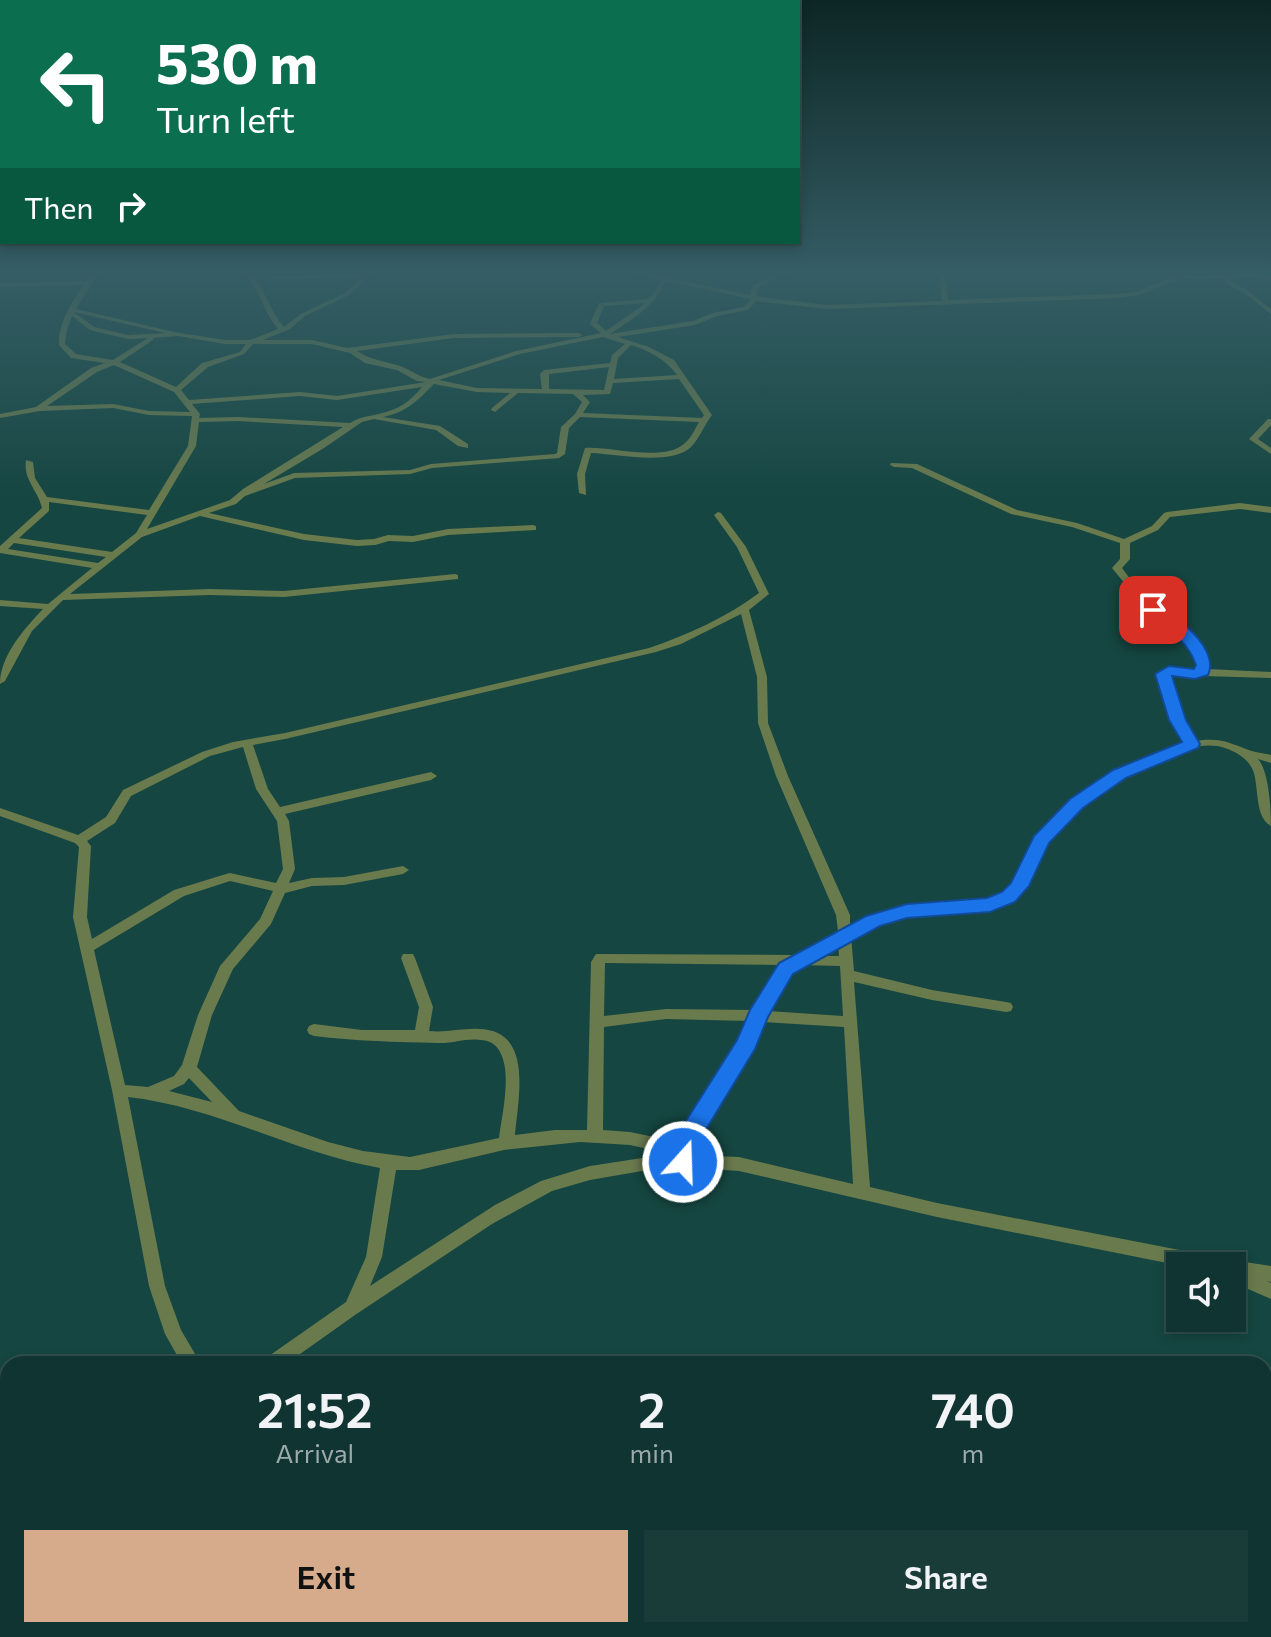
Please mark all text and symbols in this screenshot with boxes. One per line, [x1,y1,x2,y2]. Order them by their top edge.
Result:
text: 530 m [156,27,318,96]
icon: left [24,32,128,136]
text: Turn left [156,96,295,140]
icon: right [109,184,153,228]
text: Then [24,188,93,225]
pin [1119,576,1187,644]
icon: arrive [1131,588,1175,632]
position arrow [641,1120,725,1204]
map controls [1166,1252,1246,1332]
button: sound [1166,1252,1246,1332]
text: 21:52 [257,1379,373,1438]
text: 2 [638,1379,665,1438]
text: 740 [931,1379,1015,1438]
text: Arrival [275,1437,354,1468]
text: min [630,1437,674,1468]
text: m [962,1437,984,1468]
button: Exit [24,1530,628,1622]
button: Share [644,1530,1248,1622]

